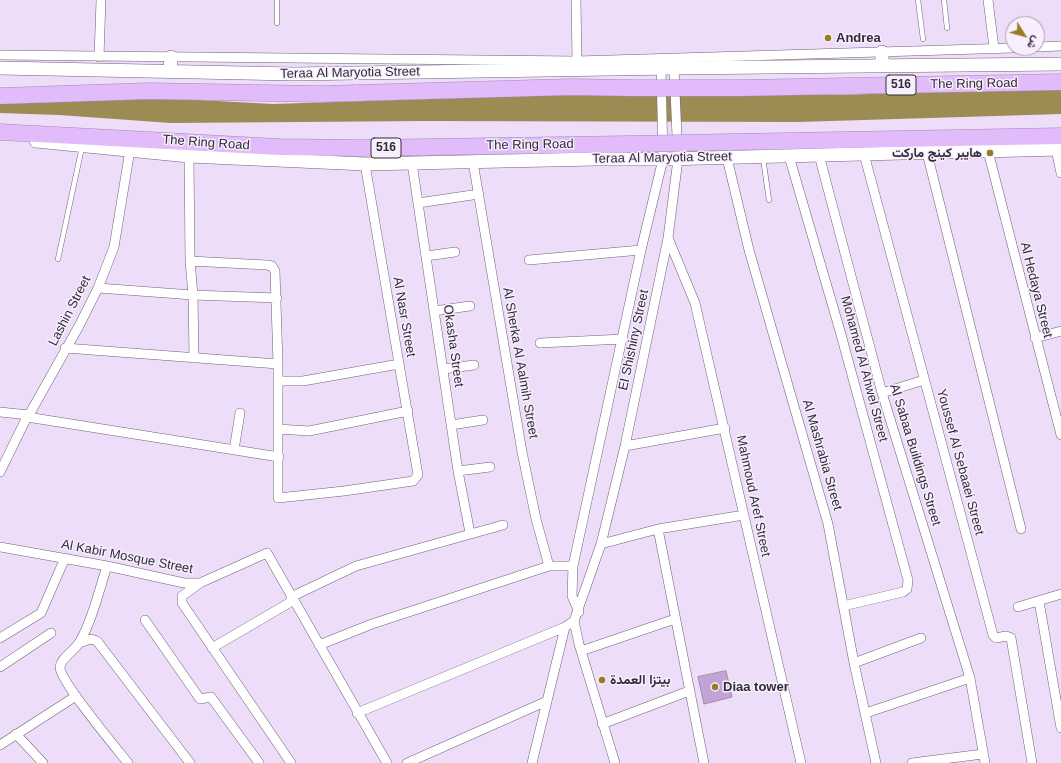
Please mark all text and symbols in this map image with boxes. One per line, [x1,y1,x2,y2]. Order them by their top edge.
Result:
north arrow [1005,16,1045,56]
place label: Andrea [836,30,881,46]
marker: Andrea [823,33,833,43]
text: ش [1025,34,1043,52]
street label: Teraa Al Maryotia Street [280,64,420,82]
road number: 516 [886,75,916,95]
street label: The Ring Road [930,75,1018,93]
street label: The Ring Road [162,132,250,154]
street label: The Ring Road [486,136,574,154]
road number: 516 [371,138,401,158]
place label: هايبر كينج ماركت [892,145,982,161]
marker: هايبر كينج ماركت [985,148,995,158]
street label: Teraa Al Maryotia Street [592,149,732,167]
street label: Al Hedaya Street [1017,240,1055,340]
street label: Lashin Street [46,273,94,349]
street label: Al Nasr Street [389,276,419,358]
street label: Al Sherka Al Aalmih Street [499,286,541,440]
street label: El Shishiny Street [616,288,652,392]
street label: Mohamed Al Ahwel Street [837,294,891,444]
street label: Okasha Street [439,304,467,388]
street label: Al Sabaa Buildings Street [886,382,944,528]
street label: Youssef Al Sebaaei Street [933,387,987,537]
street label: Al Mashrabia Street [799,398,845,512]
street label: Mahmoud Aref Street [733,434,773,558]
street label: Al Kabir Mosque Street [60,537,194,577]
place label: بيتزا العمدة [610,672,670,688]
marker: بيتزا العمدة [597,675,607,685]
place label: Diaa tower [723,679,789,695]
marker: Diaa tower [710,682,720,692]

